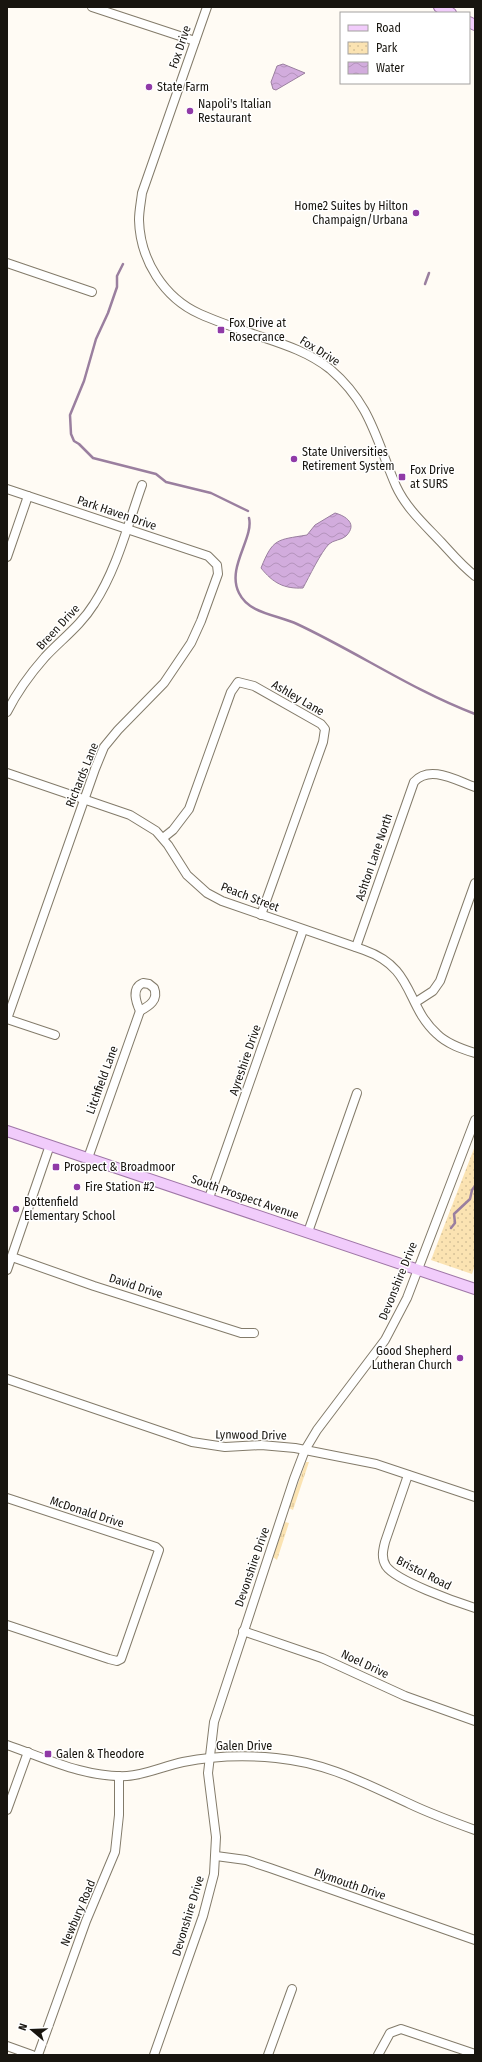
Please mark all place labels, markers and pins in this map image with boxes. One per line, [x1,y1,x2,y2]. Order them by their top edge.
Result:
place label: State Farm [157,80,209,94]
marker: State Farm [144,82,154,92]
place label: Napoli's Italian Restaurant [198,97,271,125]
marker: Napoli's Italian Restaurant [185,106,195,116]
place label: Home2 Suites by Hilton Champaign/Urbana [294,199,408,227]
marker: Home2 Suites by Hilton Champaign/Urbana [411,208,421,218]
place label: Fox Drive at Rosecrance [229,316,286,344]
marker: Fox Drive at Rosecrance [216,325,226,335]
place label: State Universities Retirement System [302,445,394,473]
marker: State Universities Retirement System [289,454,299,464]
place label: Fox Drive at SURS [410,463,455,491]
marker: Fox Drive at SURS [397,472,407,482]
place label: Prospect & Broadmoor [64,1160,176,1174]
marker: Prospect & Broadmoor [51,1162,61,1172]
place label: Fire Station #2 [85,1180,154,1194]
marker: Fire Station #2 [72,1182,82,1192]
place label: Bottenfield Elementary School [24,1195,115,1223]
marker: Bottenfield Elementary School [11,1204,21,1214]
place label: Good Shepherd Lutheran Church [372,1344,452,1372]
marker: Good Shepherd Lutheran Church [455,1353,465,1363]
place label: Galen & Theodore [56,1747,144,1761]
marker: Galen & Theodore [43,1749,53,1759]

